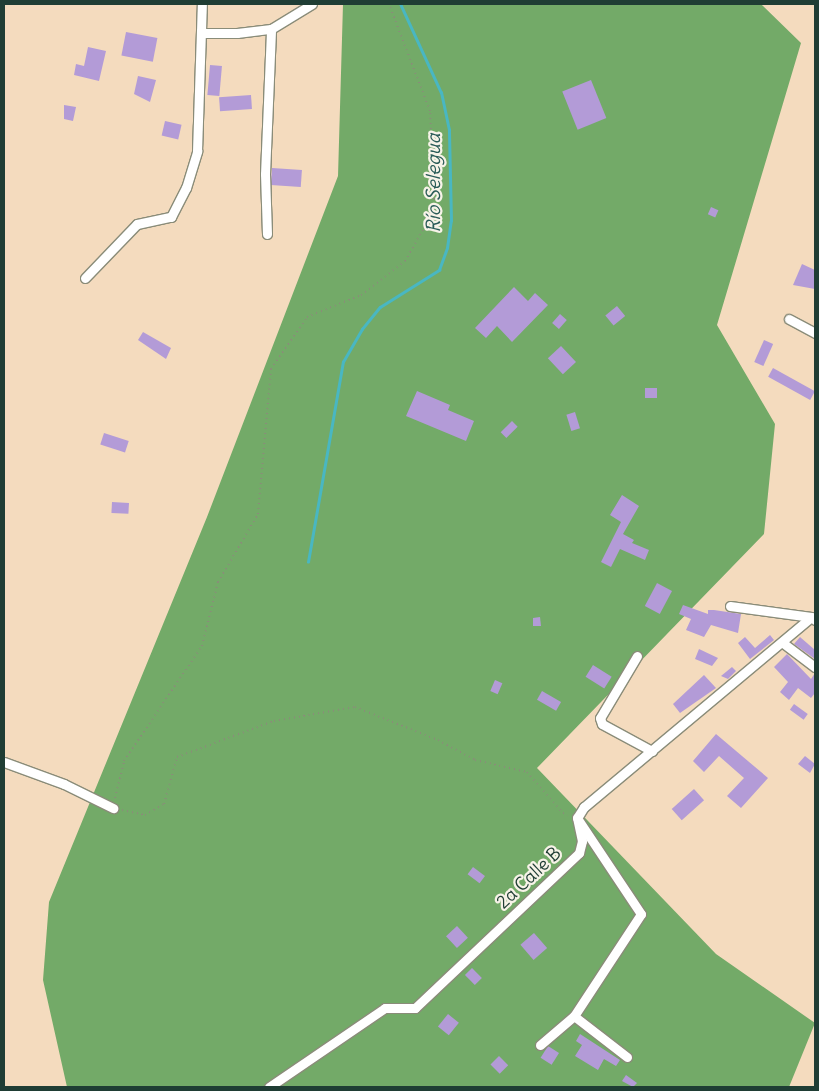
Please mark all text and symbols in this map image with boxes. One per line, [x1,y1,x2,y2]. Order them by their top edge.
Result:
water label: Río Selegua [423,133,445,233]
street label: 2a Calle B [492,843,566,913]

